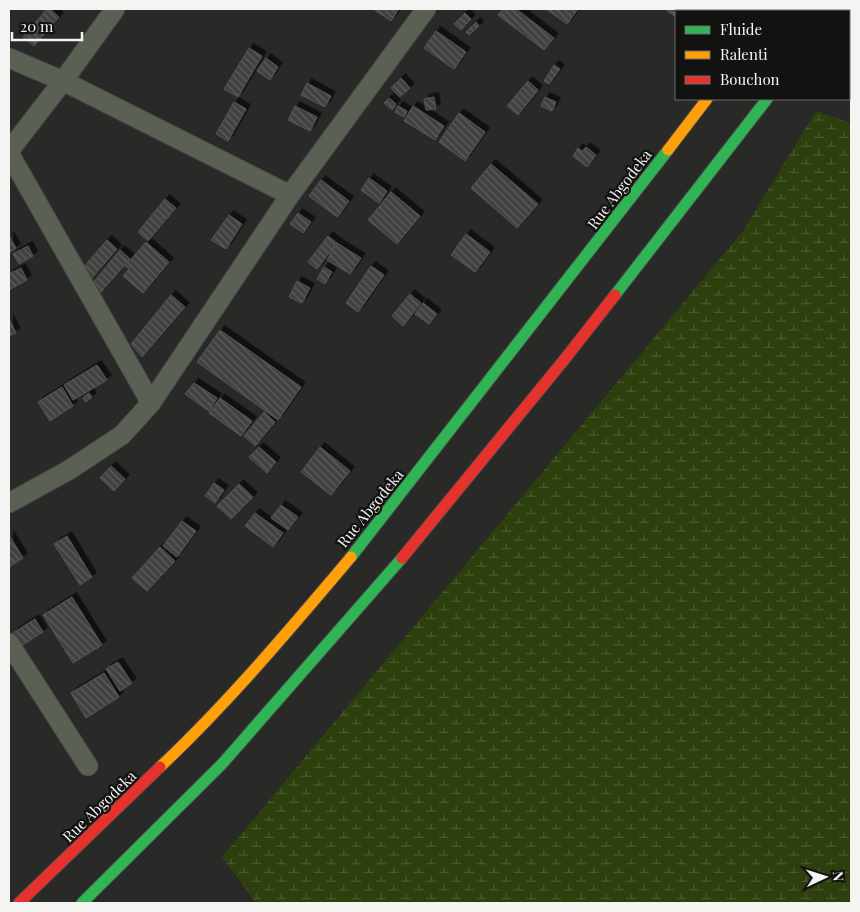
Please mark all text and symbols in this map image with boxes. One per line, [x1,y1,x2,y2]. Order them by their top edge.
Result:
scale bar [12,10,82,42]
legend [675,10,850,100]
text: 20 m [20,16,54,36]
text: Fluide [720,19,762,39]
text: Ralenti [720,44,768,64]
text: Bouchon [720,69,780,89]
street label: Rue Abgodeka [582,145,656,233]
street label: Rue Abgodeka [332,464,408,551]
street label: Rue Abgodeka [58,765,140,846]
north arrow [800,852,850,902]
text: N [829,870,848,882]

